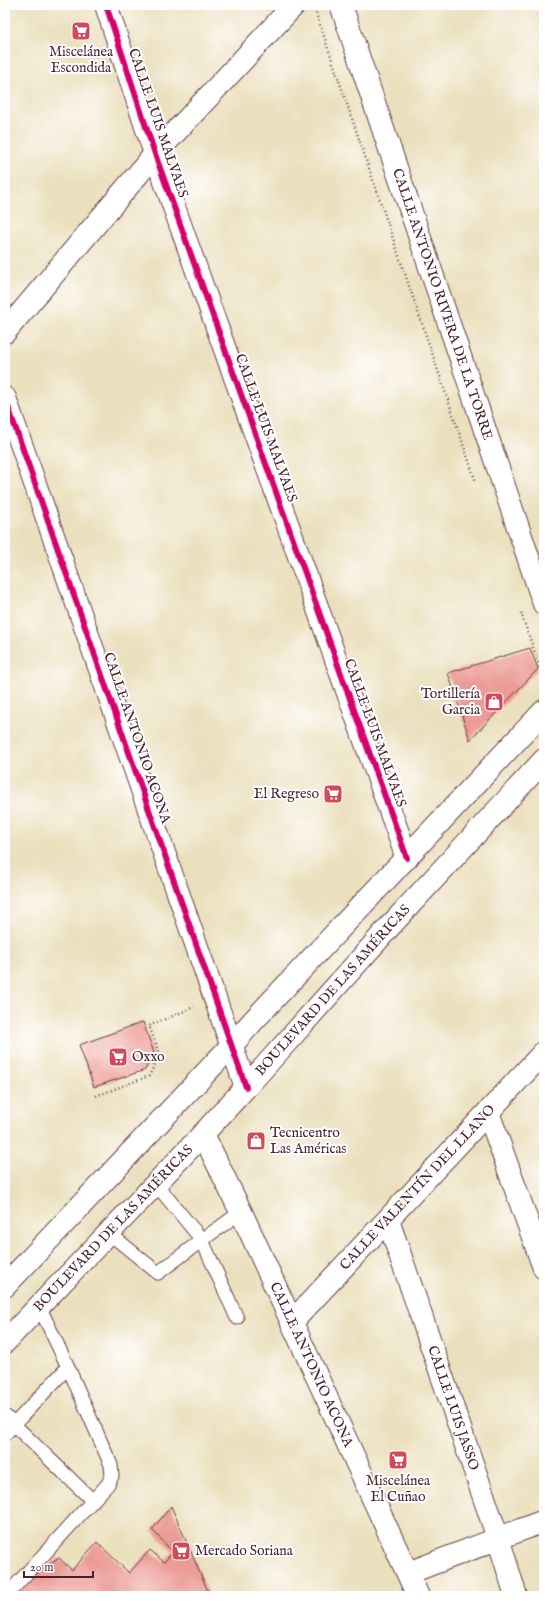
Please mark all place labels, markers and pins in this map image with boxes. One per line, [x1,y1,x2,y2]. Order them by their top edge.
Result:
supermarket icon: Miscelánea Escondida [70,20,92,42]
place label: Miscelánea Escondida [49,43,114,77]
place label: Tortillería Garcia [421,685,481,719]
shop icon: Tortillería Garcia [483,691,505,713]
supermarket icon: El Regreso [322,783,344,805]
place label: El Regreso [254,785,319,803]
supermarket icon: Oxxo [107,1046,129,1068]
place label: Oxxo [132,1048,165,1066]
place label: Tecnicentro Las Américas [270,1124,347,1158]
shop icon: Tecnicentro Las Américas [245,1130,267,1152]
supermarket icon: Miscelánea El Cuñao [387,1449,409,1471]
place label: Miscelánea El Cuñao [366,1472,431,1506]
supermarket icon: Mercado Soriana [170,1540,192,1562]
place label: Mercado Soriana [195,1542,294,1560]

